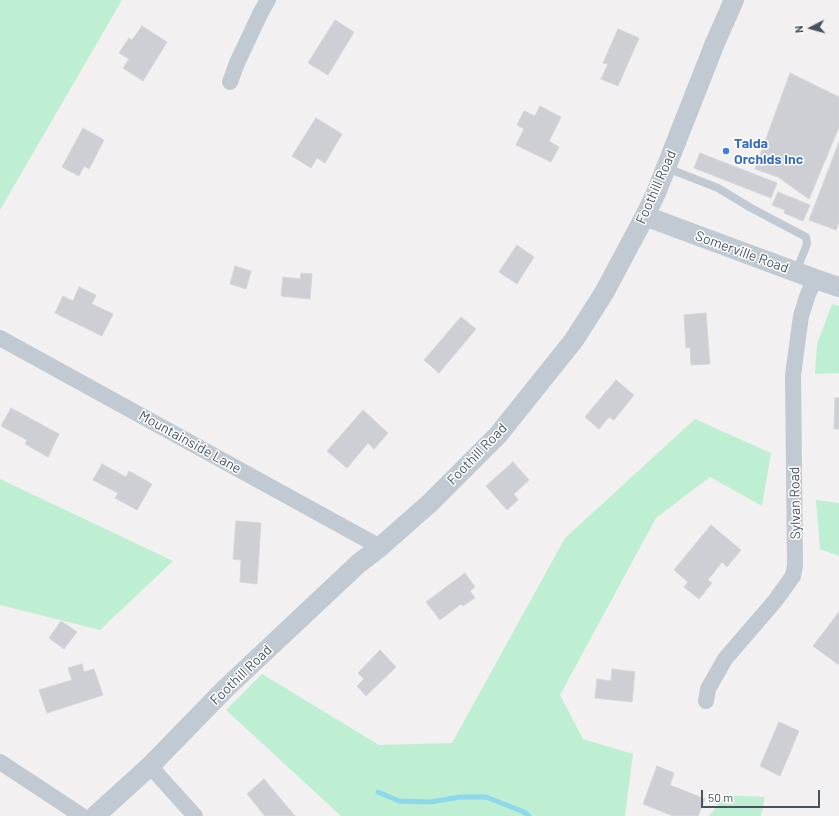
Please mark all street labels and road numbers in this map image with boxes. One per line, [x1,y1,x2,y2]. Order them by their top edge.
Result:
street label: Foothill Road [632,148,680,226]
street label: Somerville Road [693,227,791,277]
street label: Mountainside Lane [136,407,244,477]
street label: Foothill Road [444,420,510,488]
street label: Sylvan Road [786,466,804,540]
street label: Foothill Road [207,642,275,708]

